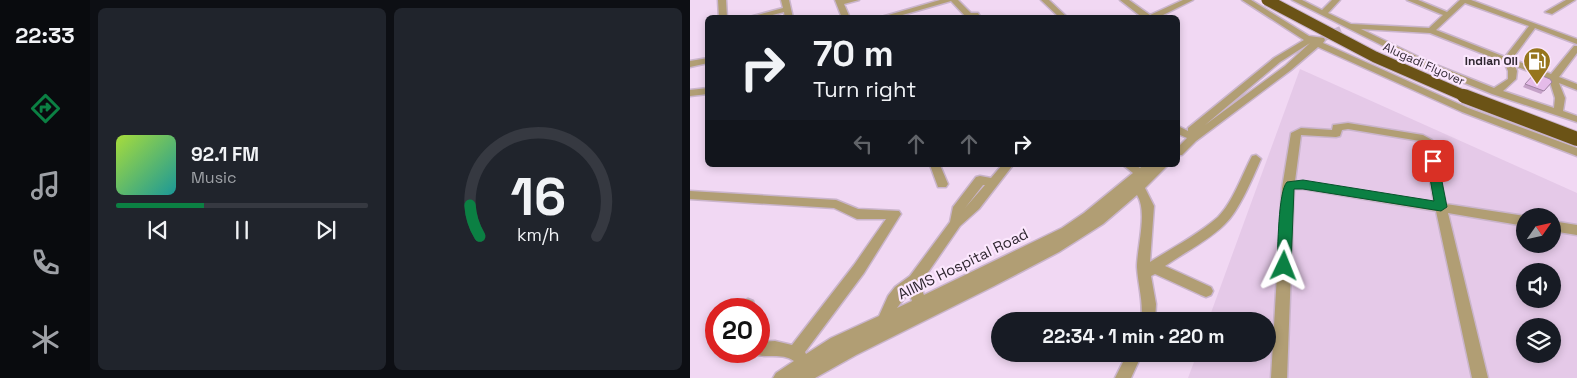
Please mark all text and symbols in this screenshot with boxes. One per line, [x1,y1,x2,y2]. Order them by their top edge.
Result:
text: 22:33 [15,21,75,49]
text: 70 m [813,32,894,76]
icon: right [730,35,795,100]
street label: Alugadi Flyover [1381,39,1468,89]
fuel station icon: Indian Oil [1522,46,1552,85]
place label: Indian Oil [1465,53,1518,69]
text: Turn right [813,75,916,103]
icon: directions [28,91,63,126]
icon: left [849,130,877,158]
icon: ahead [902,130,930,158]
icon: ahead [955,130,983,158]
icon: right [1008,130,1036,158]
pin [1412,140,1454,182]
text: 92.1 FM [191,142,259,167]
icon: arrive [1419,147,1447,175]
text: 16 [510,164,566,230]
text: Music [191,167,237,188]
icon: music [28,168,63,203]
north arrow [1516,208,1561,252]
map controls [1516,208,1561,363]
icon: previous [144,216,172,244]
icon: pause [228,216,256,244]
icon: next [312,216,340,244]
text: km/h [517,223,559,246]
street label: AIIMS Hospital Road [894,224,1031,303]
position arrow [1257,239,1309,291]
icon: phone [28,245,63,280]
button: sound [1516,263,1561,308]
speed limit sign: 20 [705,298,770,363]
button: layers [1516,318,1561,363]
icon: climate [28,322,63,357]
text: 22:34 · 1 min · 220 m [1043,324,1224,349]

